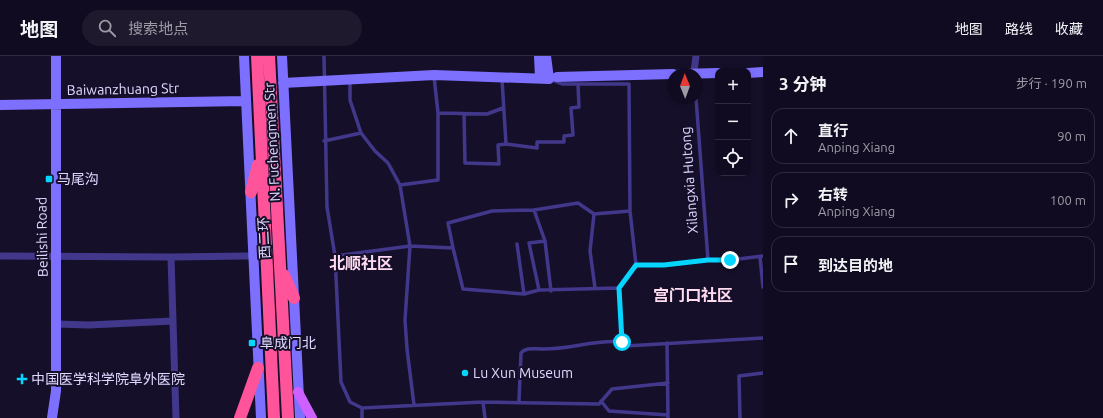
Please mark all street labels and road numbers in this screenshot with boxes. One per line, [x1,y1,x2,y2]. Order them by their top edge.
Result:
street label: Baiwanzhuang Str [67,80,180,98]
street label: N. Fuchengmen Str [261,81,283,202]
street label: Xilangxia Hutong [677,126,701,234]
street label: Beilishi Road [33,197,51,277]
street label: 西二环 [255,217,273,259]

